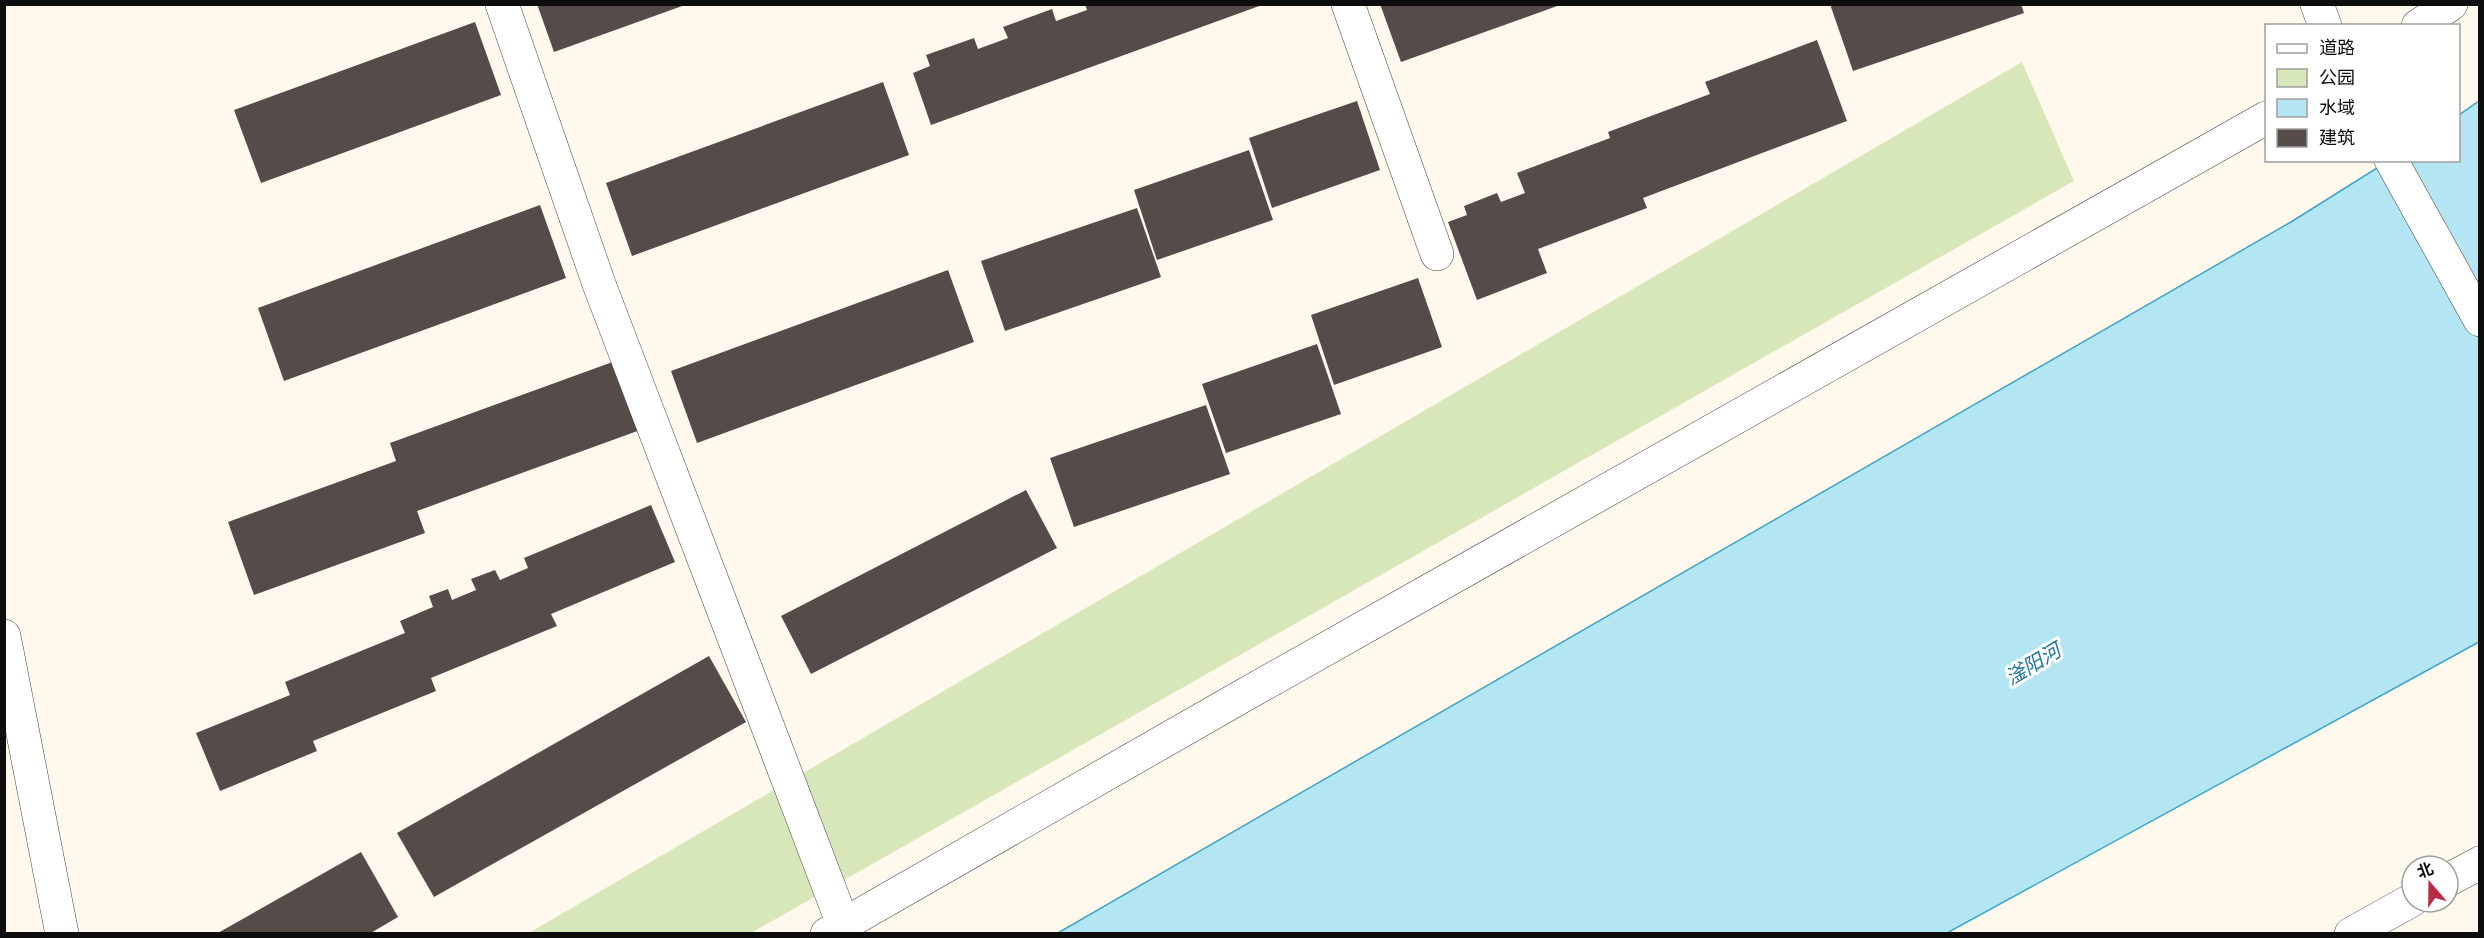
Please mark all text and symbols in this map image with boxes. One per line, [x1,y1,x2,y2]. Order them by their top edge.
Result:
legend [2265,24,2460,162]
text: 道路 [2319,37,2355,58]
text: 公园 [2319,67,2355,88]
text: 水域 [2319,97,2355,118]
text: 建筑 [2319,127,2355,148]
water label: 滏阳河 [2001,636,2068,690]
north arrow [2400,854,2460,914]
text: 北 [2414,859,2436,882]

